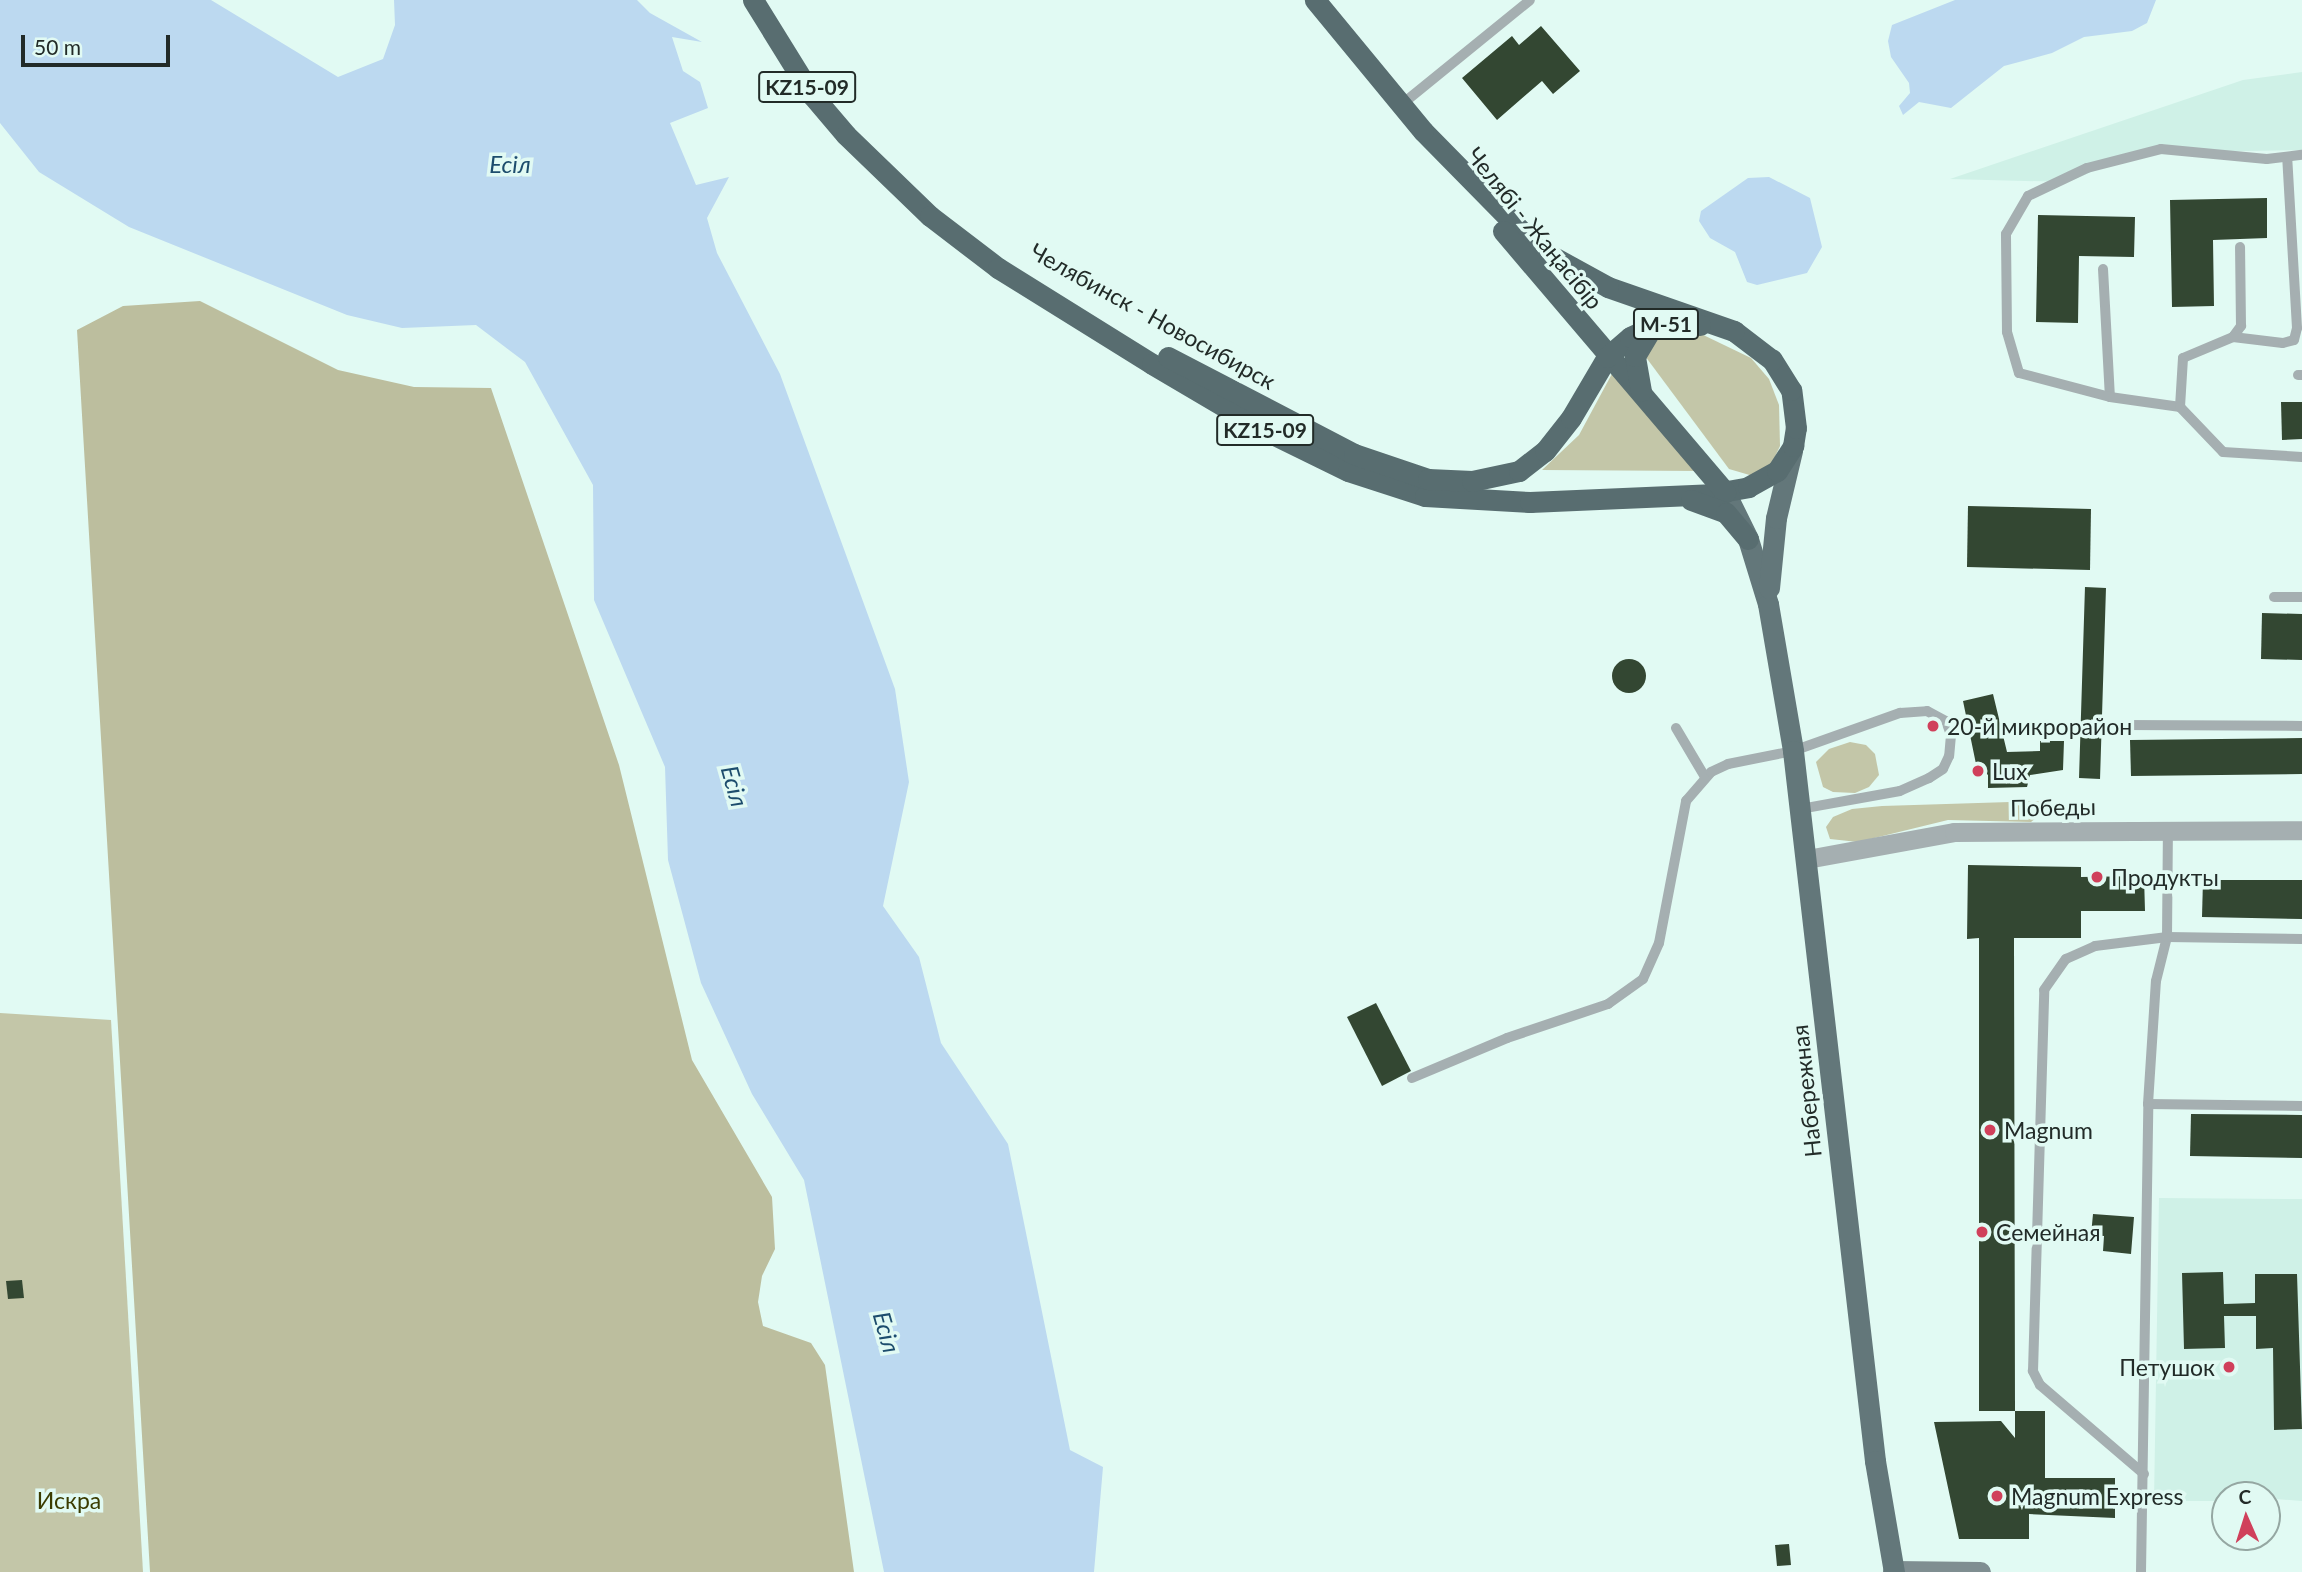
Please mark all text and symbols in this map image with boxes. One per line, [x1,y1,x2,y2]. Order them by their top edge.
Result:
scale bar [24,21,173,65]
text: 50 m [34,34,81,59]
road number: KZ15-09 [758,70,856,104]
street label: Челябі - Жаңасібір [1461,142,1609,314]
water label: Есіл [489,150,531,178]
street label: Челябинск - Новосибирск [1026,237,1280,395]
road number: M-51 [1633,306,1699,342]
road number: KZ15-09 [1216,412,1314,448]
place label: 20-й микрорайон [1947,712,2132,740]
marker: 20-й микрорайон [1925,718,1941,734]
place label: Lux [1992,757,2027,785]
water label: Есіл [715,762,755,810]
marker: Lux [1970,763,1986,779]
street label: Победы [2010,792,2096,822]
place label: Продукты [2111,863,2219,891]
marker: Продукты [2089,869,2105,885]
street label: Набережная [1785,1023,1827,1159]
place label: Magnum [2004,1116,2093,1144]
marker: Magnum [1982,1122,1998,1138]
place label: Семейная [1996,1218,2101,1246]
marker: Семейная [1974,1224,1990,1240]
water label: Есіл [867,1308,907,1356]
place label: Петушок [2119,1353,2215,1381]
marker: Петушок [2221,1359,2237,1375]
north arrow [2211,1481,2281,1551]
place label: Magnum Express [2011,1482,2183,1510]
text: С [2238,1485,2252,1508]
park label: Искра [37,1486,101,1514]
marker: Magnum Express [1989,1488,2005,1504]

